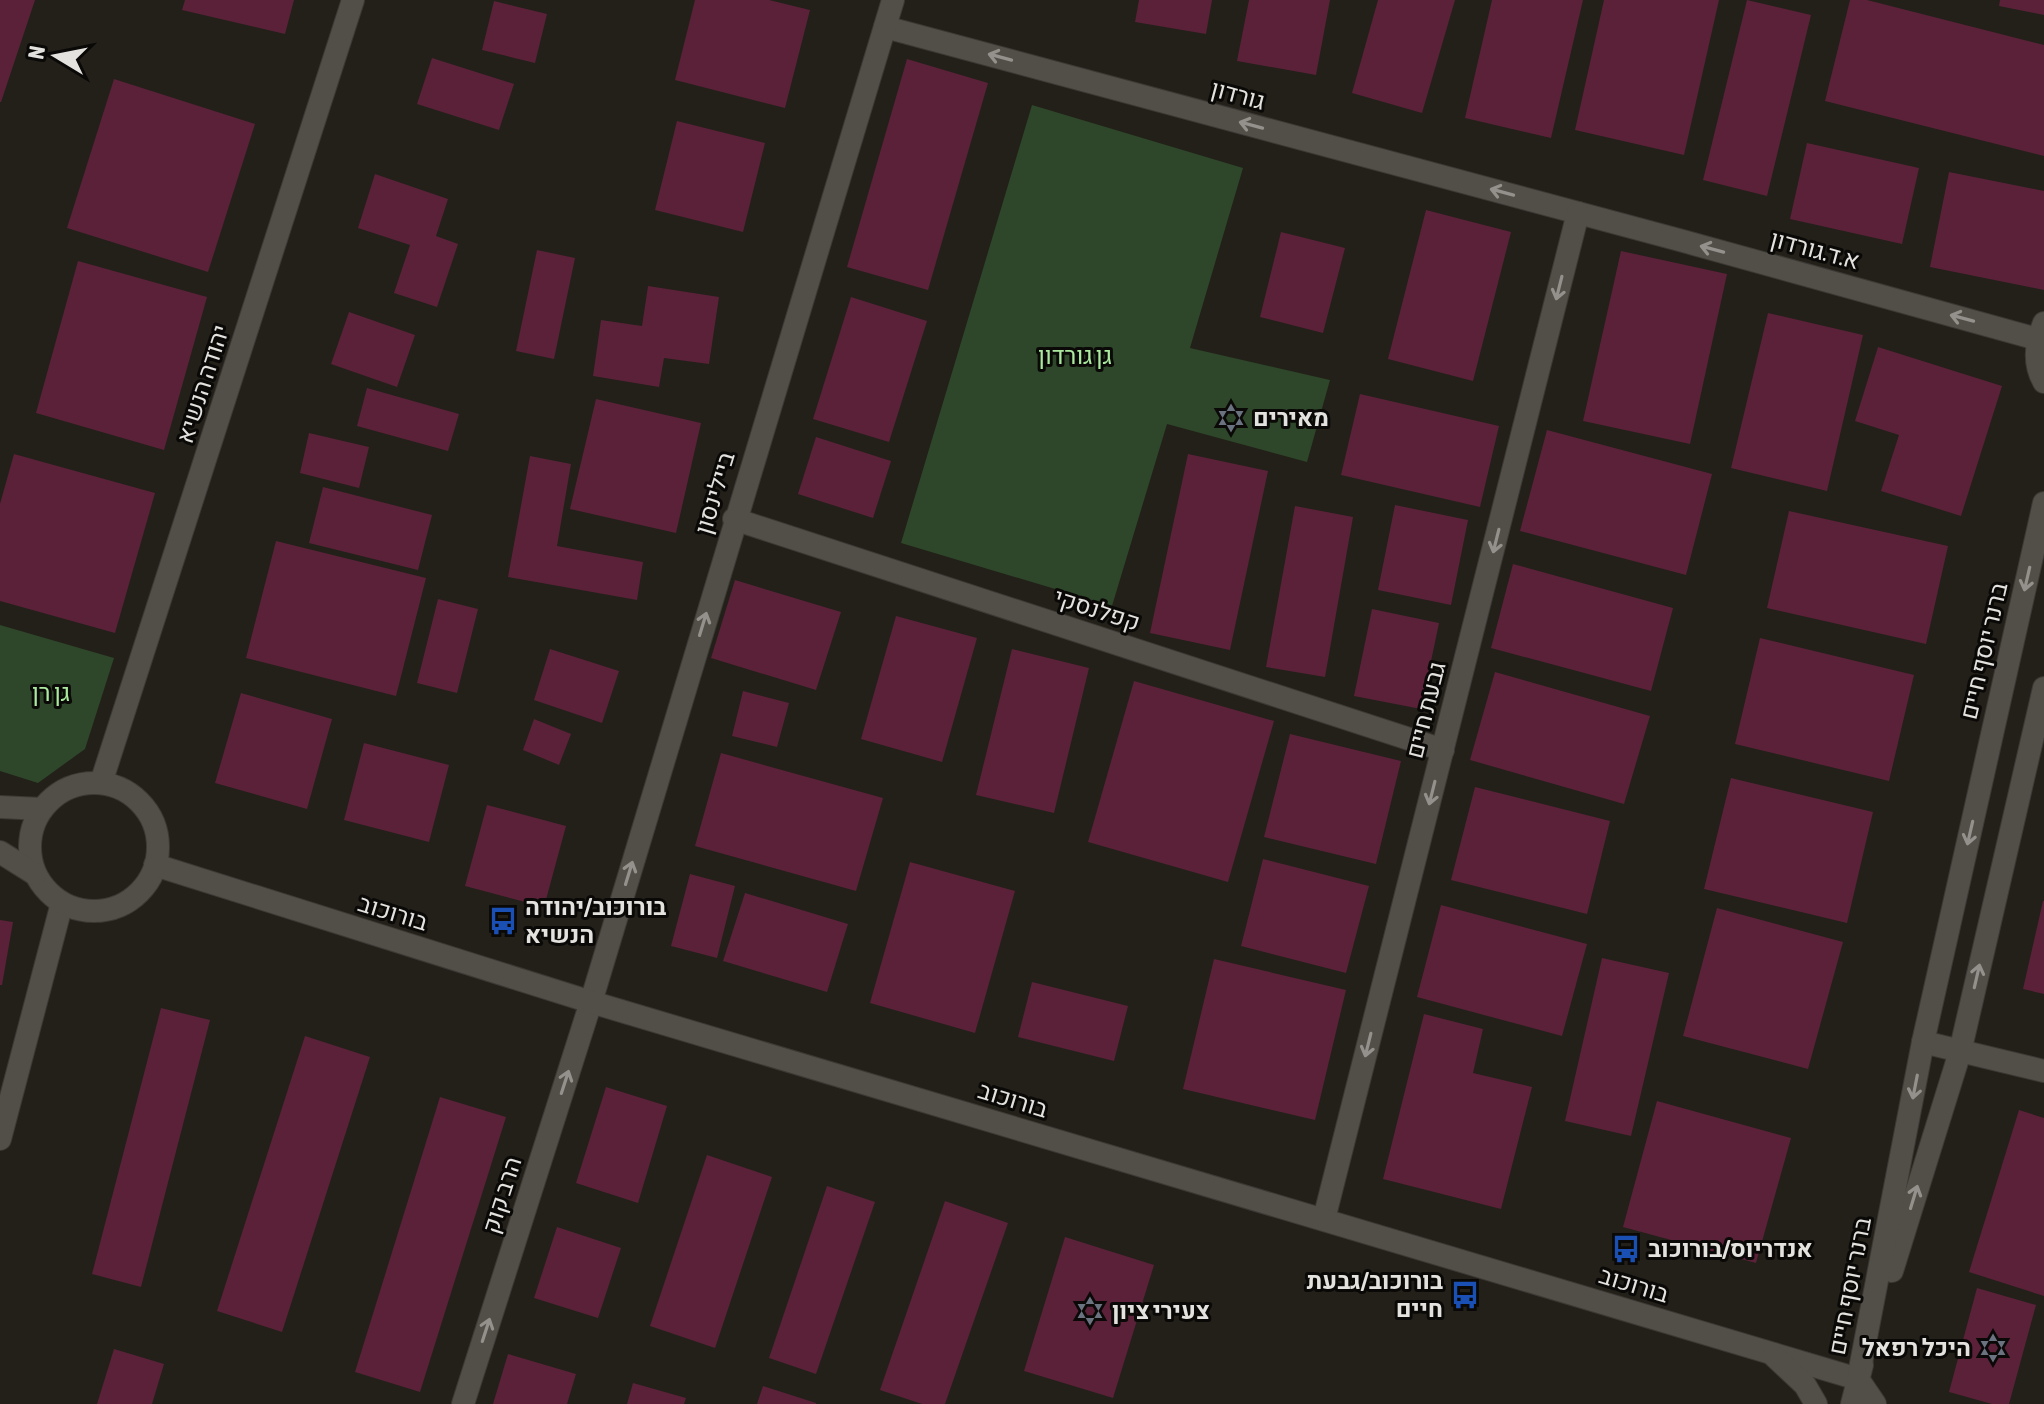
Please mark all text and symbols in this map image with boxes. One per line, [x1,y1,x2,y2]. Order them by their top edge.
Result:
north arrow [16,16,96,96]
text: N [22,44,50,61]
one-way arrow [988,49,1014,64]
street label: גורדון [1208,74,1268,115]
one-way arrow [1239,117,1265,132]
one-way arrow [1490,184,1516,199]
street label: א.ד.גורדון [1768,225,1863,274]
one-way arrow [1699,240,1725,255]
one-way arrow [1550,275,1565,301]
one-way arrow [1950,310,1976,325]
street label: יהודה הנשיא [171,321,234,446]
park label: גן גורדון [1038,342,1112,369]
synagogue icon: מאירים [1216,403,1246,433]
place label: מאירים [1253,404,1329,431]
street label: ביילינסון [689,448,740,537]
one-way arrow [1487,527,1502,553]
one-way arrow [2019,566,2034,592]
street label: ברנר יוסף חיים [1955,579,2012,722]
street label: קפלנסקי [1051,583,1143,636]
one-way arrow [696,612,711,638]
street label: גבעת חיים [1401,659,1451,761]
park label: גן רן [32,679,70,706]
one-way arrow [1424,779,1439,805]
one-way arrow [1962,820,1977,845]
one-way arrow [622,861,637,887]
street label: בורוכוב [355,889,431,936]
place label: בורוכוב/יהודה הנשיא [525,893,666,948]
bus stop icon: בורוכוב/יהודה הנשיא [488,906,518,936]
one-way arrow [1970,963,1985,989]
one-way arrow [1360,1031,1375,1057]
one-way arrow [559,1070,573,1095]
one-way arrow [1906,1074,1921,1099]
street label: בורוכוב [975,1076,1051,1123]
street label: הרב קוק [477,1153,527,1236]
one-way arrow [1908,1185,1923,1210]
street label: ברנר יוסף חיים [1823,1214,1876,1357]
bus stop icon: אנדריוס/בורוכוב [1611,1234,1641,1264]
place label: אנדריוס/בורוכוב [1648,1235,1813,1262]
street label: בורוכוב [1596,1261,1672,1308]
place label: בורוכוב/גבעת חיים [1307,1267,1443,1322]
bus stop icon: בורוכוב/גבעת חיים [1450,1280,1480,1310]
synagogue icon: צעירי ציון [1075,1296,1105,1326]
place label: צעירי ציון [1112,1297,1210,1324]
one-way arrow [480,1317,495,1342]
synagogue icon: היכל רפאל [1978,1333,2008,1363]
place label: היכל רפאל [1862,1334,1971,1361]

